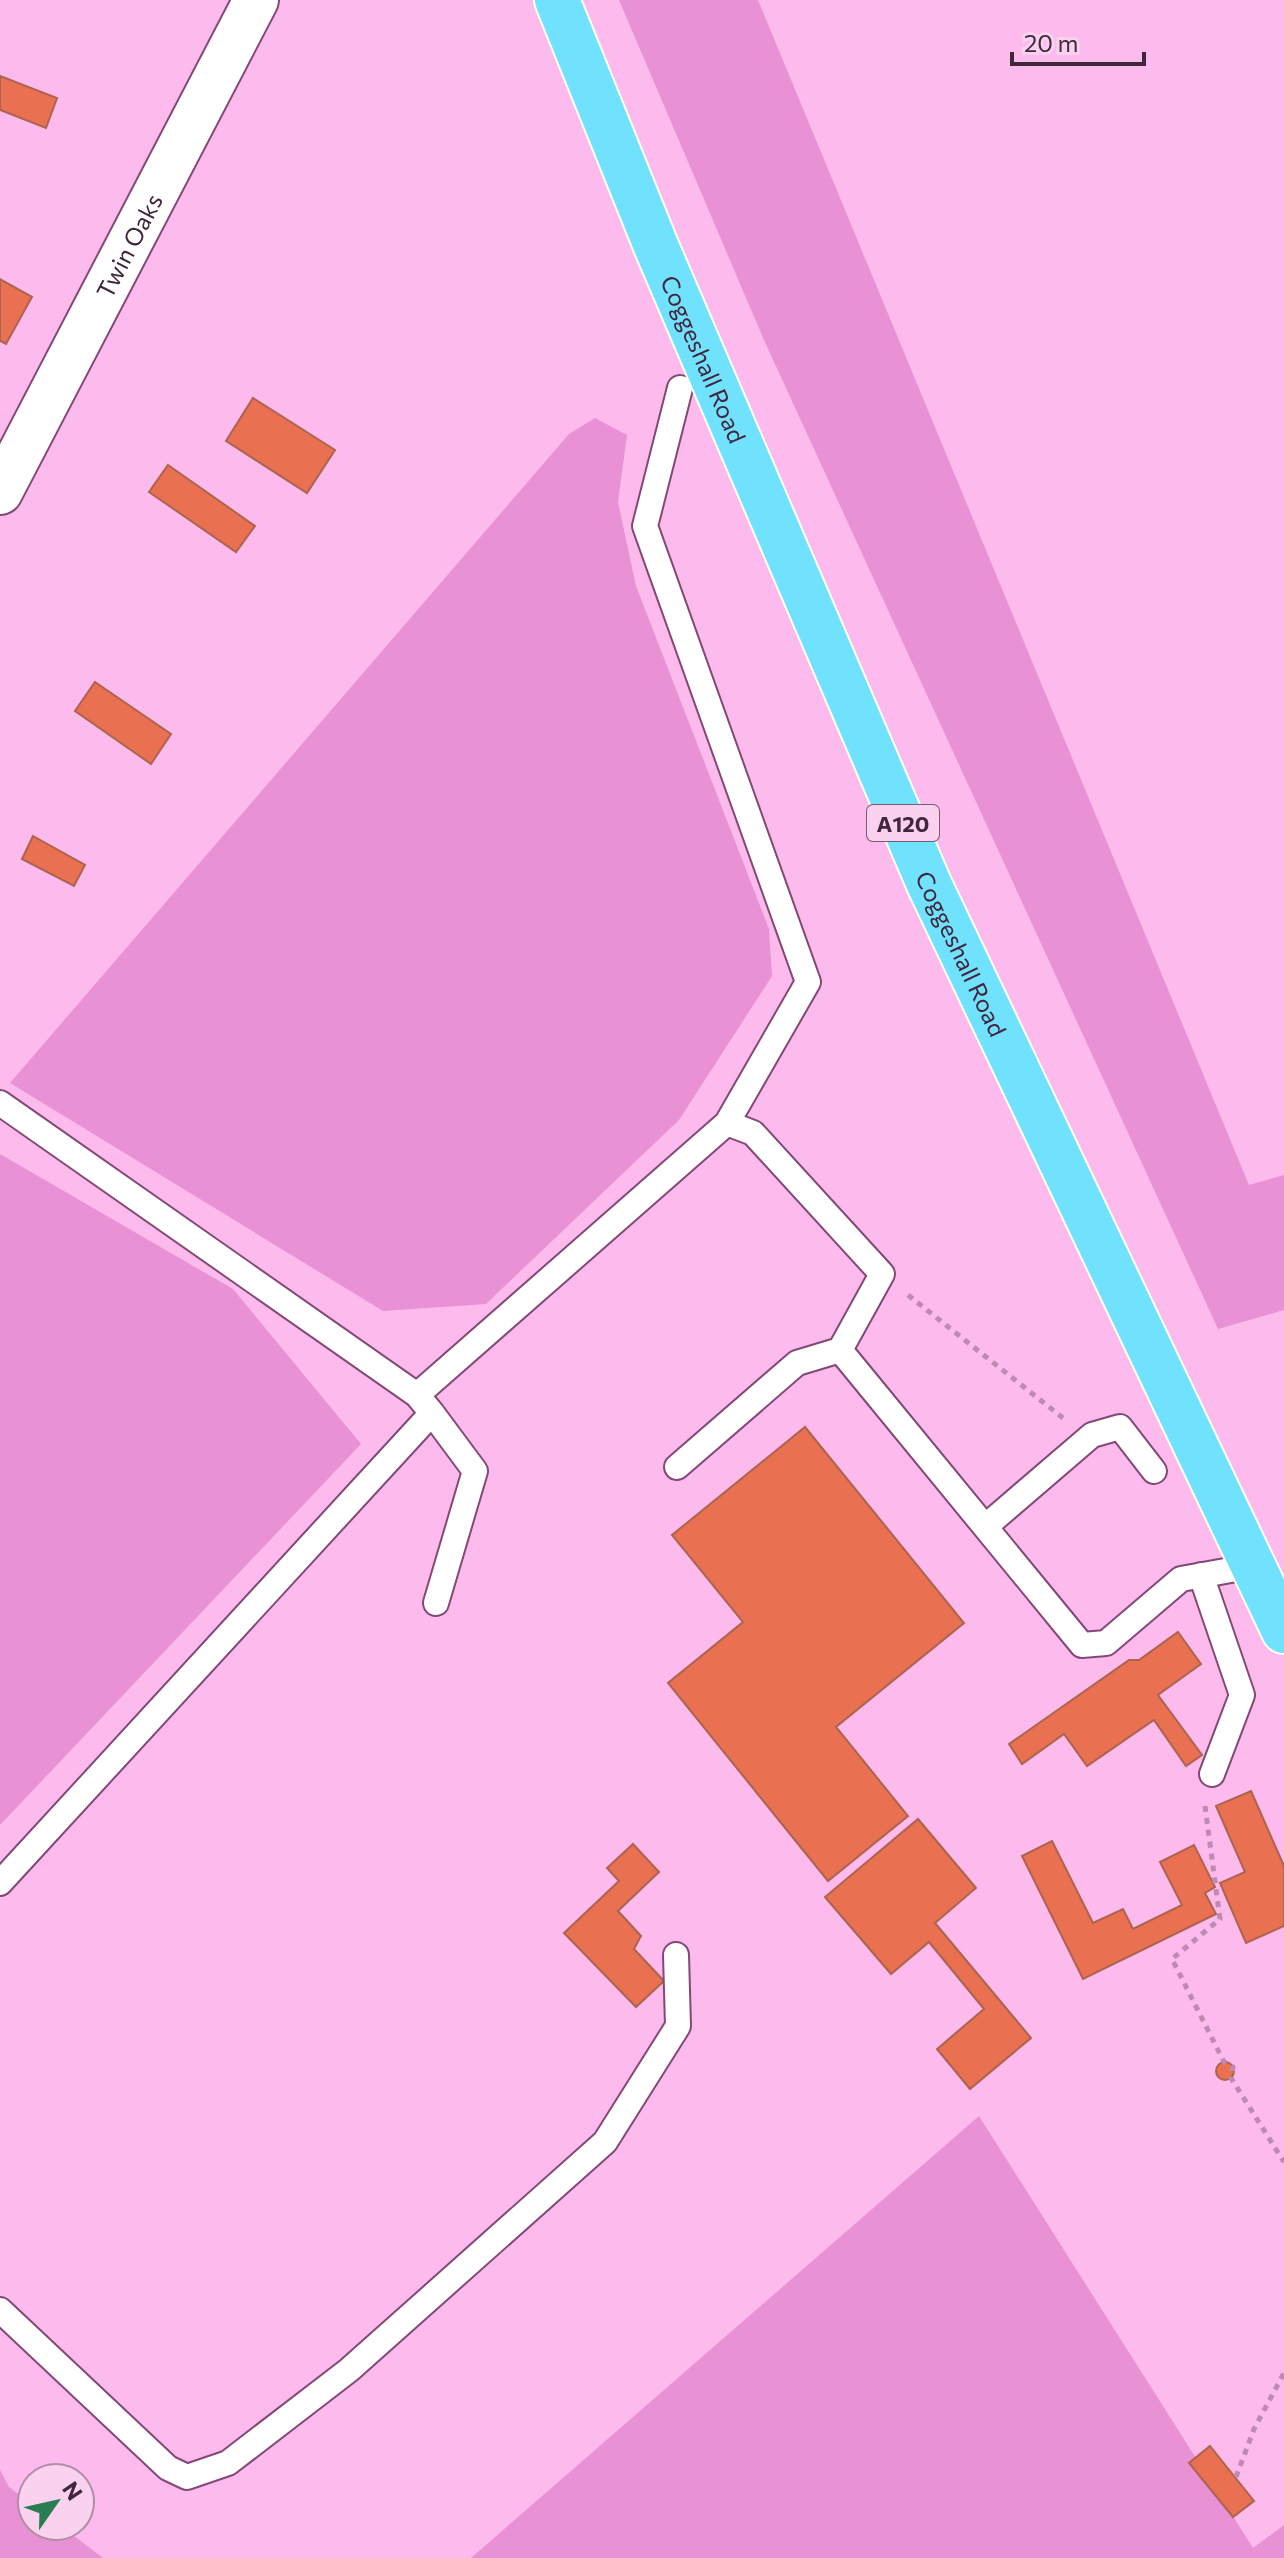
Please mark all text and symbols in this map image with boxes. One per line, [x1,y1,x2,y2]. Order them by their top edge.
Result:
scale bar [1012,16,1144,66]
text: 20 m [1024,28,1078,57]
street label: Twin Oaks [89,188,167,303]
street label: Coggeshall Road [656,271,753,447]
road number: A120 [867,805,939,841]
street label: Coggeshall Road [911,866,1014,1041]
north arrow [16,2462,96,2542]
text: N [57,2476,89,2505]

